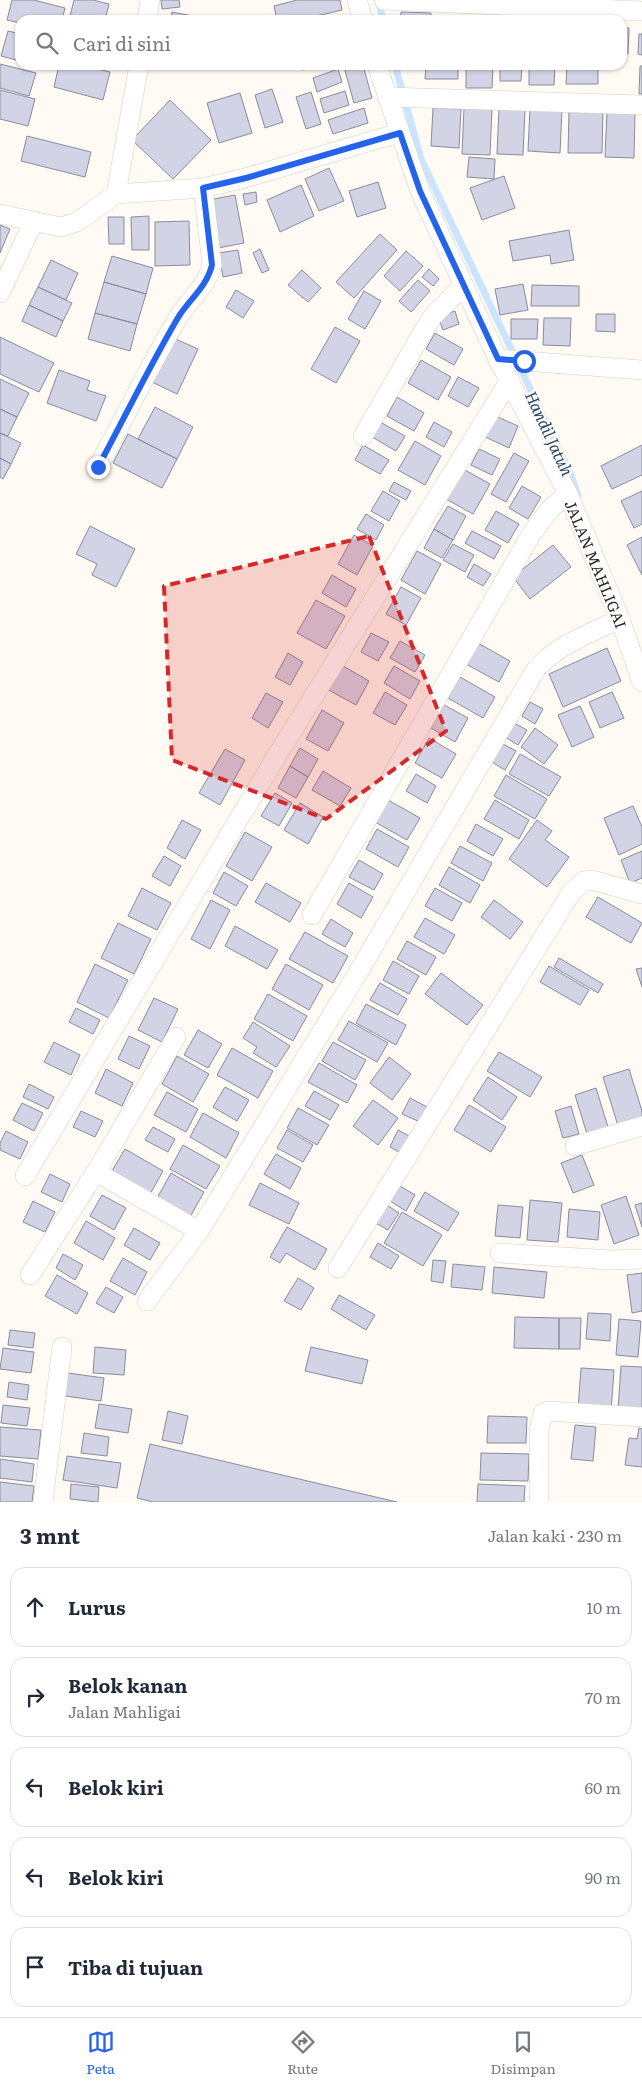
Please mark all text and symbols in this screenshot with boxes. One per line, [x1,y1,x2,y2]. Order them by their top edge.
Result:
search box [15,15,627,70]
icon: search [33,29,61,57]
text: Cari di sini [73,29,171,57]
route start [513,350,536,373]
water label: Handil Jatuh [520,387,580,480]
route end [87,456,110,479]
street label: JALAN MAHLIGAI [560,496,634,631]
text: 3 mnt [20,1519,80,1550]
text: Jalan kaki · 230 m [488,1523,622,1547]
icon: ahead [21,1593,49,1621]
text: Lurus [68,1593,125,1621]
text: 10 m [587,1595,621,1619]
text: Belok kanan [68,1671,187,1699]
icon: right [21,1683,49,1711]
text: 70 m [585,1685,621,1709]
text: Jalan Mahligai [68,1699,181,1723]
icon: left [21,1773,49,1801]
text: Belok kiri [68,1773,164,1801]
text: 60 m [584,1775,621,1799]
icon: left [21,1863,49,1891]
text: Belok kiri [68,1863,164,1891]
text: 90 m [585,1865,621,1889]
icon: arrive [21,1953,49,1981]
text: Tiba di tujuan [68,1953,203,1981]
tab: Peta [86,2028,115,2078]
tab: Rute [287,2028,318,2078]
tab: Disimpan [491,2028,556,2078]

